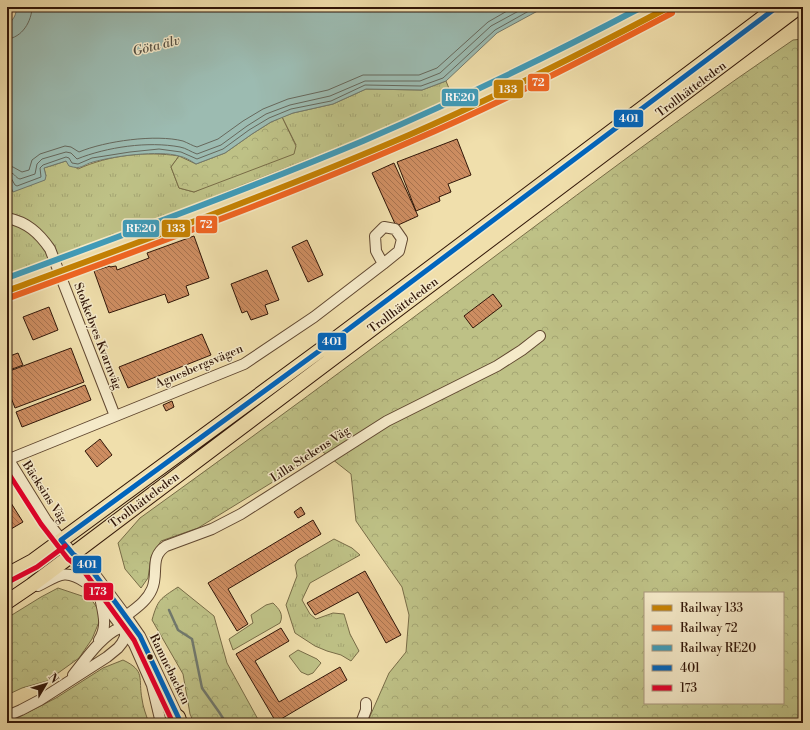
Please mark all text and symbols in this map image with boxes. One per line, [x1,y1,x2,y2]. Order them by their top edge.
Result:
water label: Göta älv [131,32,182,60]
street label: Trollhätteleden [653,58,729,121]
line badge: 72 [527,73,550,92]
text: 72 [531,76,545,90]
line badge: 133 [493,79,524,99]
text: 133 [499,83,518,97]
line badge: RE20 [441,88,479,107]
text: RE20 [445,91,475,105]
line badge: 401 [613,109,644,128]
text: 401 [619,112,640,126]
line badge: 72 [195,215,218,234]
text: 72 [199,218,213,232]
line badge: RE20 [122,219,160,238]
line badge: 133 [161,219,191,238]
text: RE20 [126,222,156,236]
text: 133 [167,222,186,236]
street label: Trollhätteleden [365,274,441,337]
street label: Stokkebyes Kvarnväg [70,281,125,392]
line badge: 401 [317,332,347,351]
text: 401 [322,335,343,349]
street label: Agnesbergsvägen [152,341,246,392]
street label: Lilla Stekens Väg [268,423,353,486]
street label: Bäcksins Väg [18,457,71,527]
street label: Trollhätteleden [106,469,182,532]
line badge: 401 [72,555,102,574]
text: 401 [77,558,98,572]
line badge: 173 [83,582,114,601]
text: 173 [89,585,107,599]
legend [644,592,784,704]
text: Railway 133 [680,601,744,616]
text: Railway 72 [680,621,738,636]
street label: Ramnebacken [146,631,193,707]
text: Railway RE20 [680,641,756,656]
unlabelled marker [145,652,155,662]
text: 401 [680,661,701,676]
north arrow [26,664,66,704]
text: N [45,671,61,686]
text: 173 [680,681,698,696]

